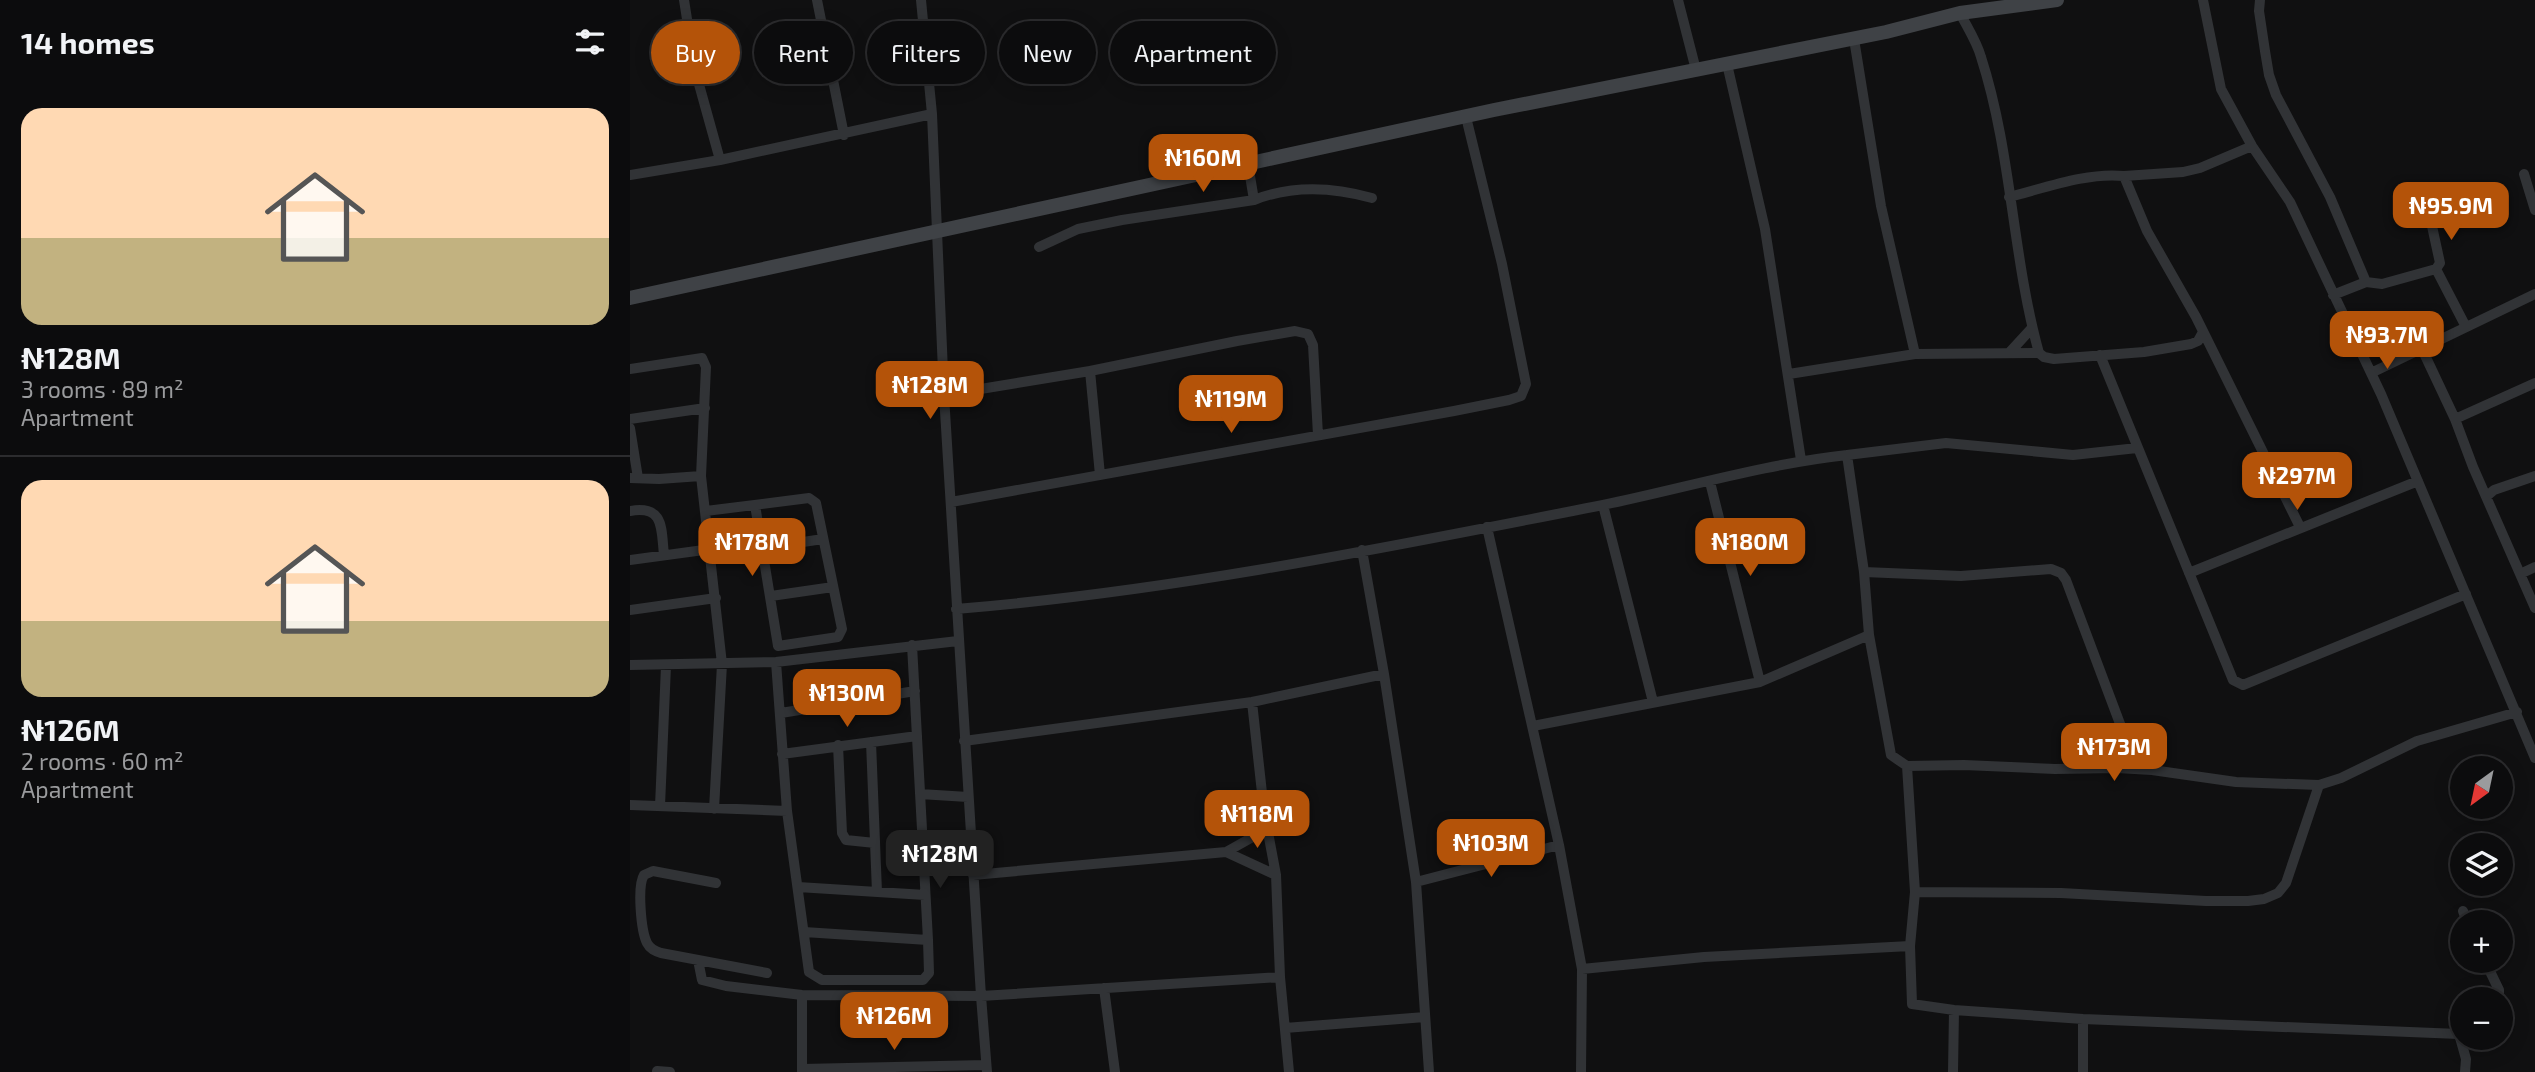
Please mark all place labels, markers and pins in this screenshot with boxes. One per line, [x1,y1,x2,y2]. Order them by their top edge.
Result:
pin: ₦160M [1154,134,1252,194]
pin: ₦95.9M [2394,182,2508,242]
pin: ₦93.7M [2330,312,2444,371]
pin: ₦128M [881,362,979,421]
pin: ₦119M [1182,376,1280,435]
pin: ₦297M [2248,452,2346,512]
pin: ₦178M [703,518,801,578]
pin: ₦180M [1701,518,1799,578]
pin: ₦130M [798,670,896,729]
pin: ₦173M [2065,724,2163,783]
pin: ₦118M [1208,790,1306,850]
pin: ₦103M [1442,820,1540,879]
pin: ₦128M [891,830,989,890]
pin: ₦126M [845,992,943,1052]

